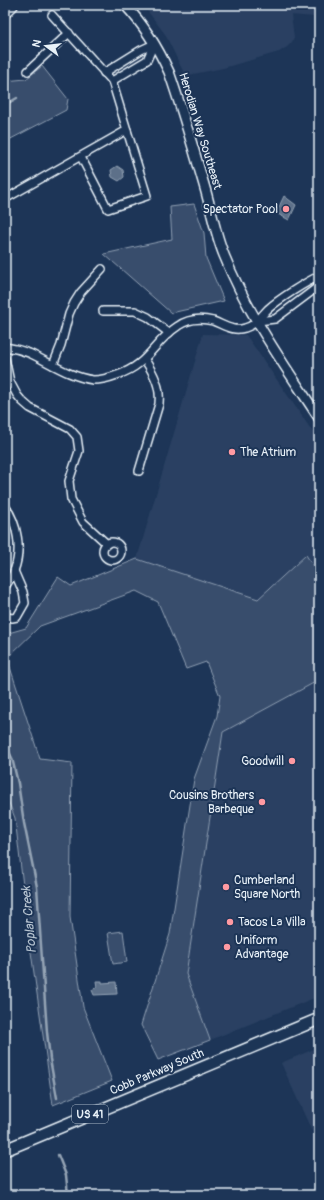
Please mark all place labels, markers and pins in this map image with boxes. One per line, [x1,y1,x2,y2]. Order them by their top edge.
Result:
place label: Spectator Pool [203,202,278,217]
marker: Spectator Pool [281,204,291,214]
place label: The Atrium [240,445,297,460]
marker: The Atrium [227,447,237,457]
place label: Goodwill [241,754,284,769]
marker: Goodwill [287,756,297,766]
place label: Cousins Brothers Barbeque [169,788,255,817]
marker: Cousins Brothers Barbeque [257,797,267,807]
place label: Cumberland Square North [234,873,300,902]
marker: Cumberland Square North [221,882,231,892]
place label: Tacos La Villa [238,915,306,930]
marker: Tacos La Villa [225,917,235,927]
place label: Uniform Advantage [235,933,288,962]
marker: Uniform Advantage [222,942,232,952]

